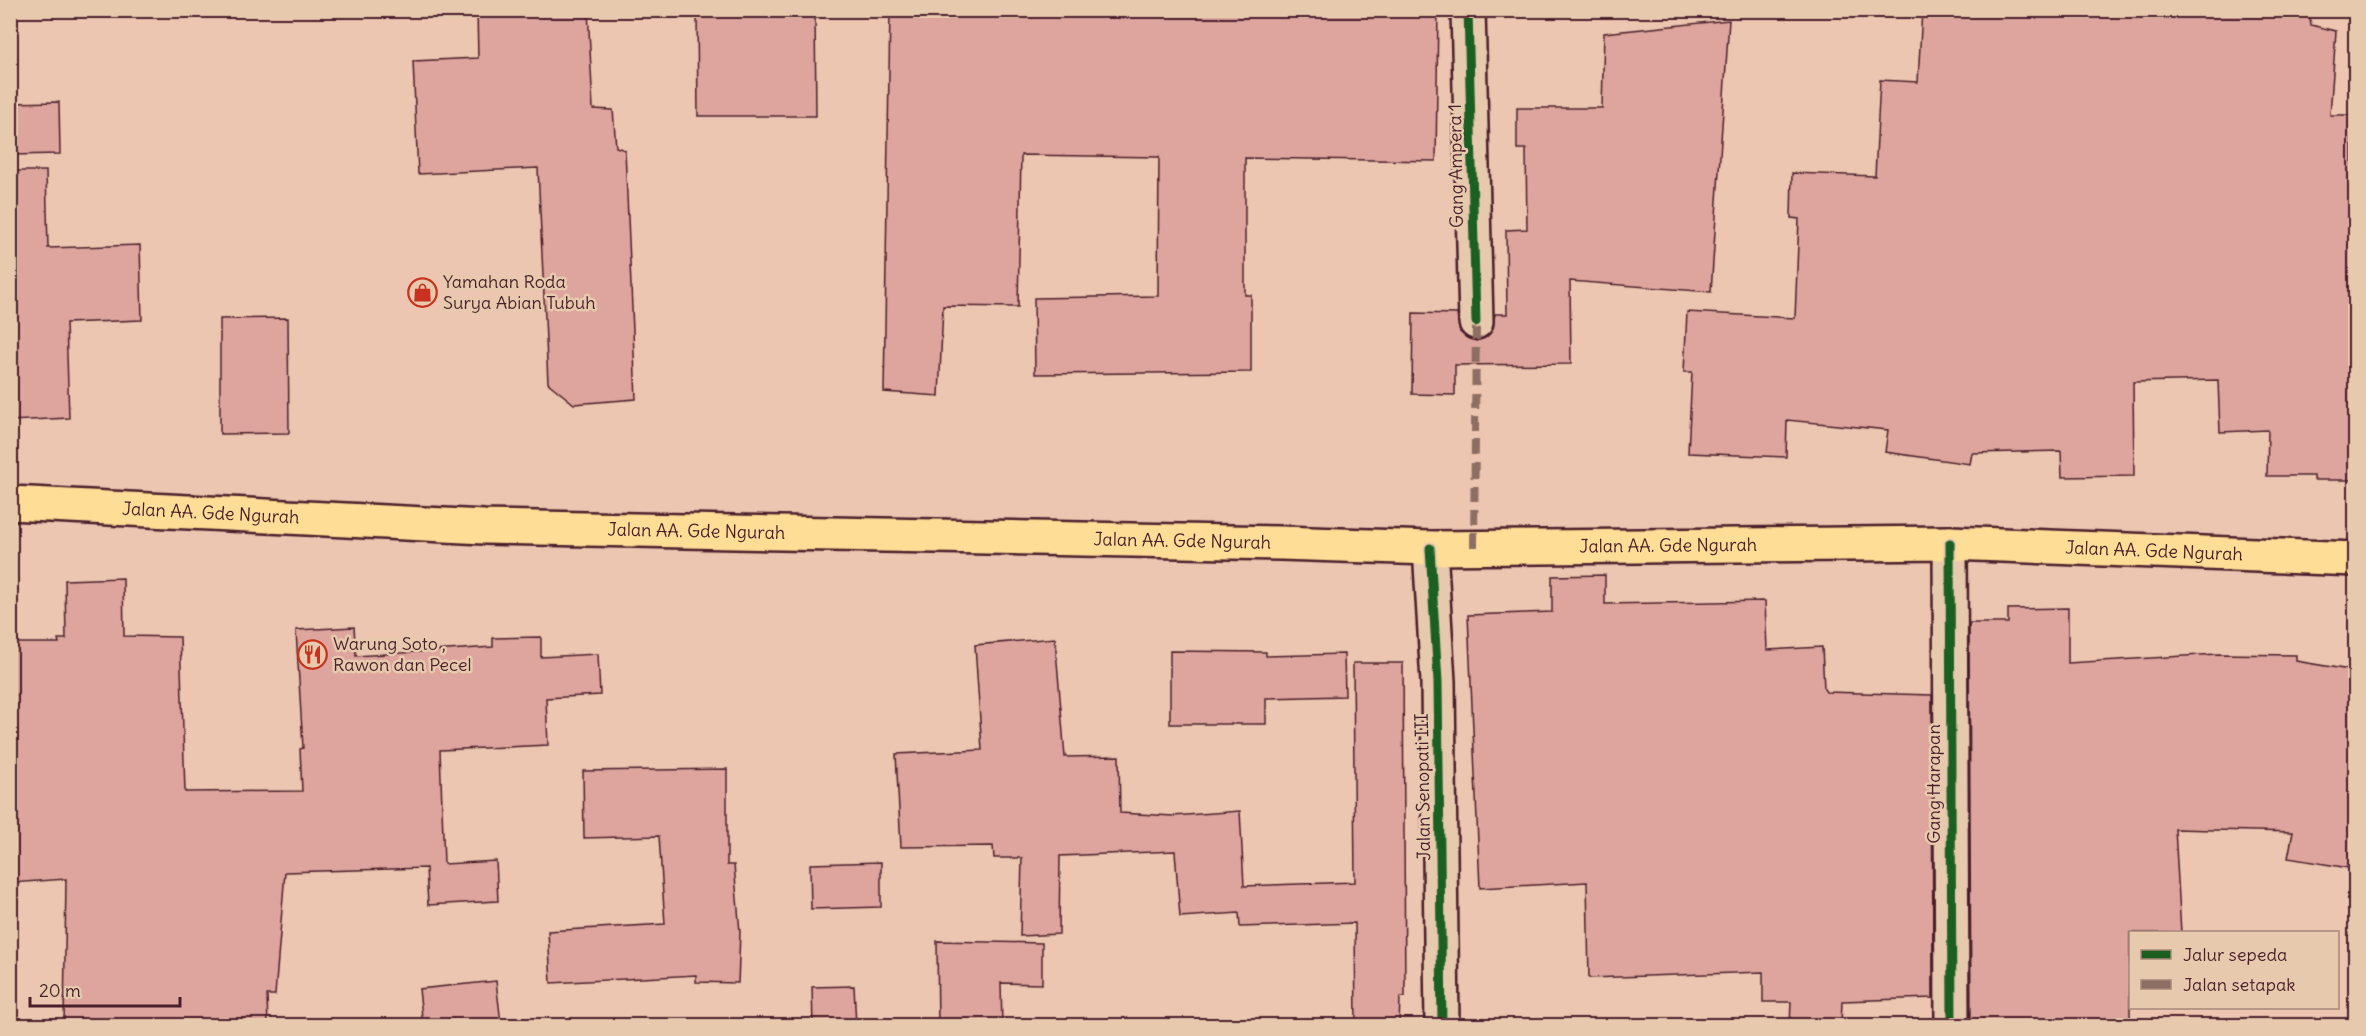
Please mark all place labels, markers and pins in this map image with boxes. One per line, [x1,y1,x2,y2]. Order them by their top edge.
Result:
place label: Yamahan Roda Surya Abian Tubuh [443,270,596,314]
shop icon: Yamahan Roda Surya Abian Tubuh [406,276,438,308]
place label: Warung Soto , Rawon dan Pecel [333,632,472,676]
restaurant icon: Warung Soto , Rawon dan Pecel [296,638,328,670]

